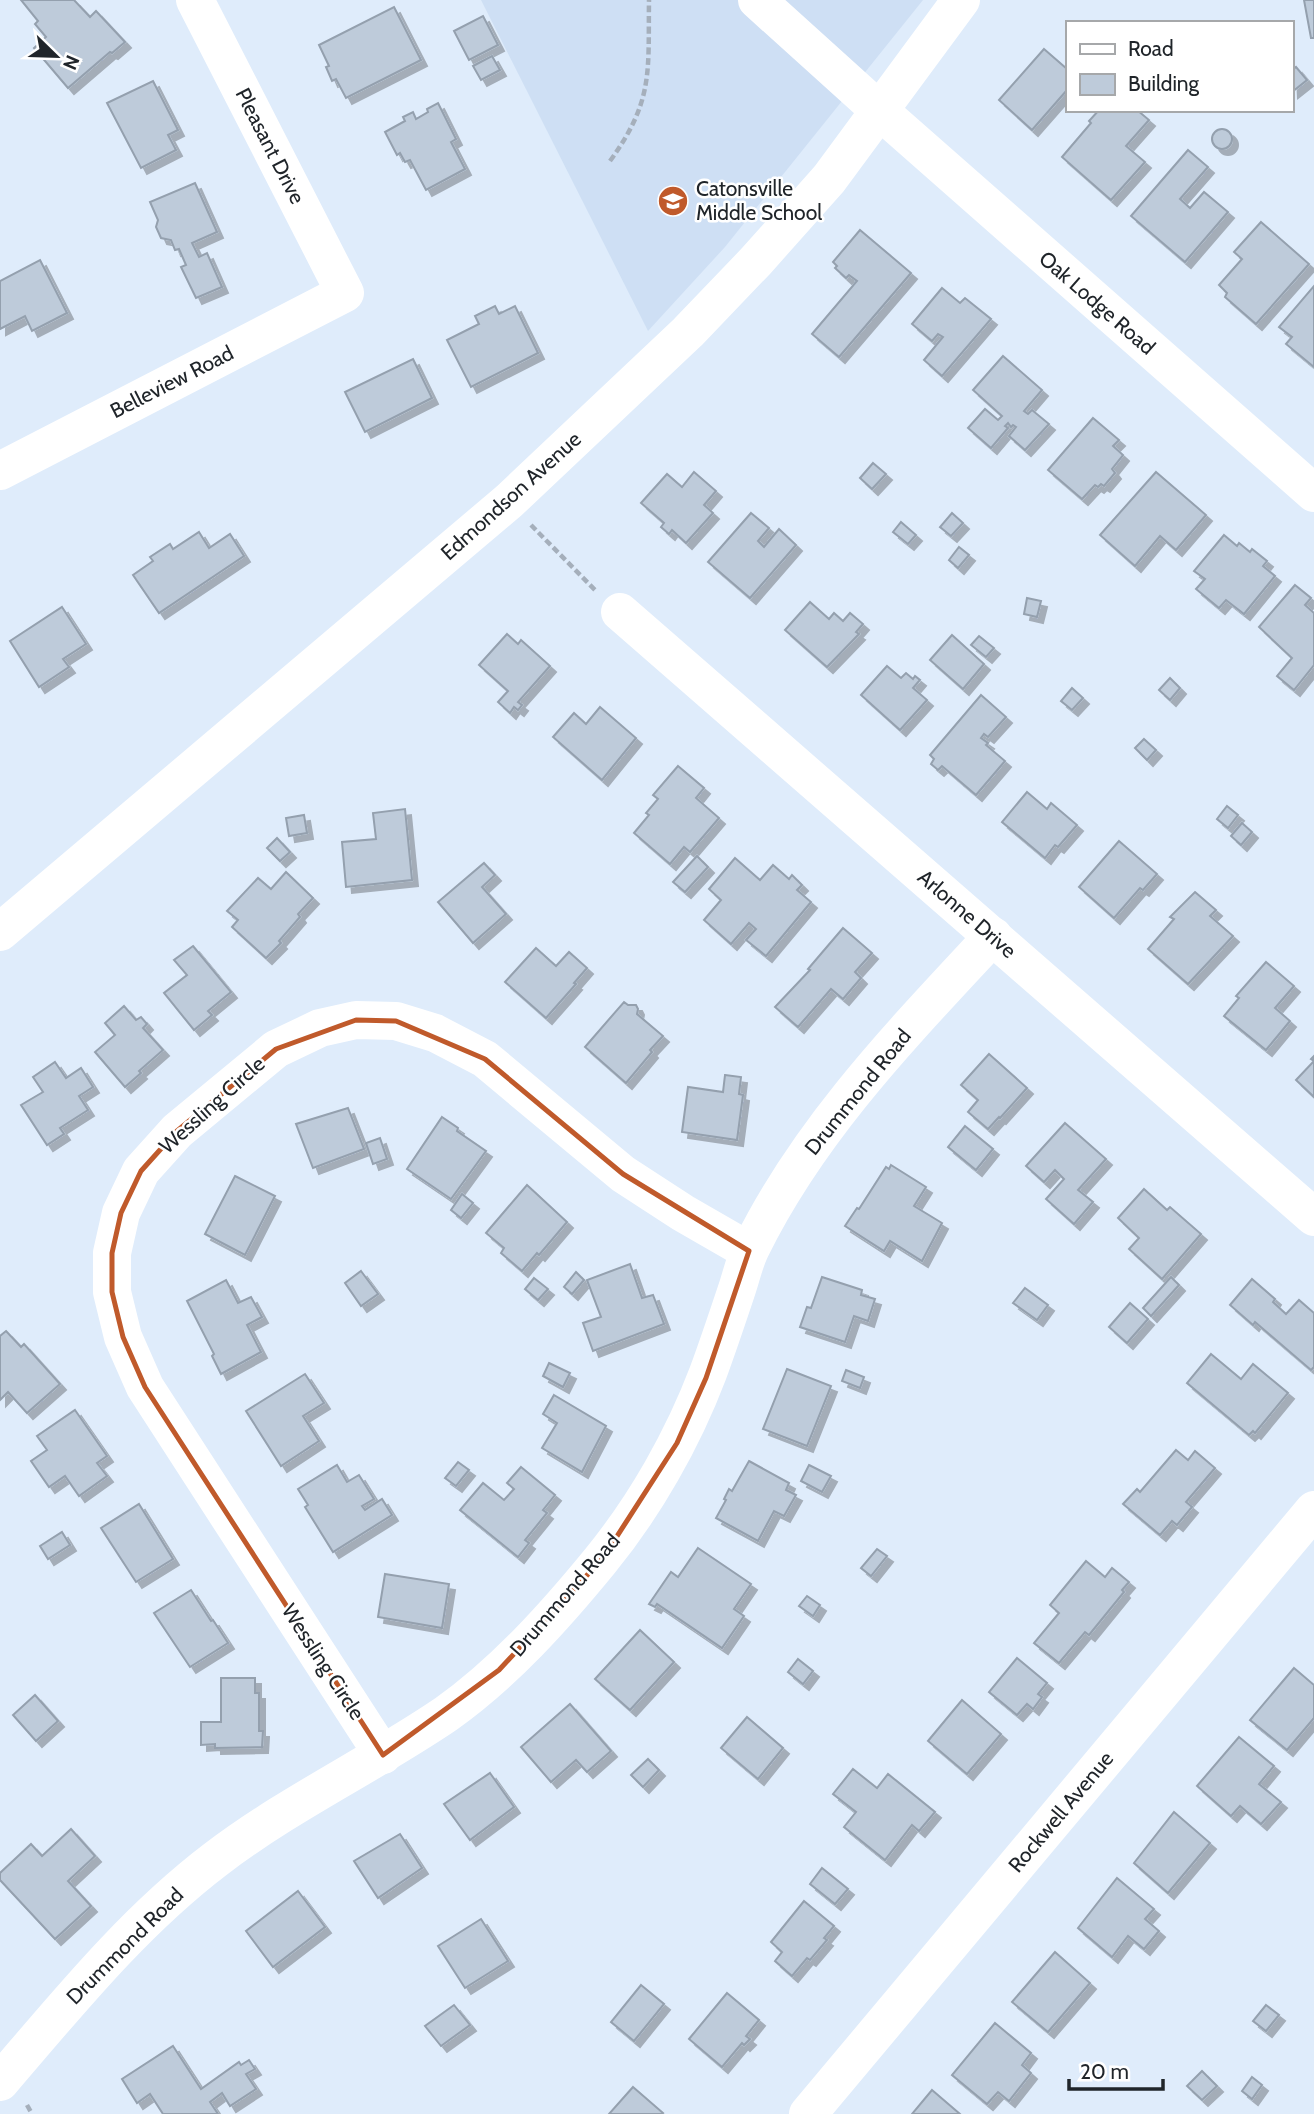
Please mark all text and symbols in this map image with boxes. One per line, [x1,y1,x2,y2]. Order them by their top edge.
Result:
north arrow [21,21,91,91]
legend [1066,21,1293,112]
text: Road [1128,36,1174,61]
text: N [58,52,84,73]
text: Building [1128,71,1200,96]
street label: Pleasant Drive [231,84,310,208]
place label: Catonsville Middle School [696,176,822,225]
school or university icon: Catonsville Middle School [656,184,690,218]
street label: Oak Lodge Road [1034,246,1160,360]
street label: Belleview Road [106,340,238,423]
street label: Edmondson Avenue [436,426,586,565]
street label: Arlonne Drive [913,864,1022,963]
street label: Drummond Road [799,1024,916,1160]
street label: Wessling Circle [154,1051,270,1158]
street label: Drummond Road [504,1528,625,1661]
street label: Wessling Circle [277,1599,370,1725]
street label: Rockwell Avenue [1003,1746,1119,1877]
street label: Drummond Road [61,1882,188,2009]
scale bar [1069,2048,1164,2092]
text: 20 m [1080,2059,1129,2084]

